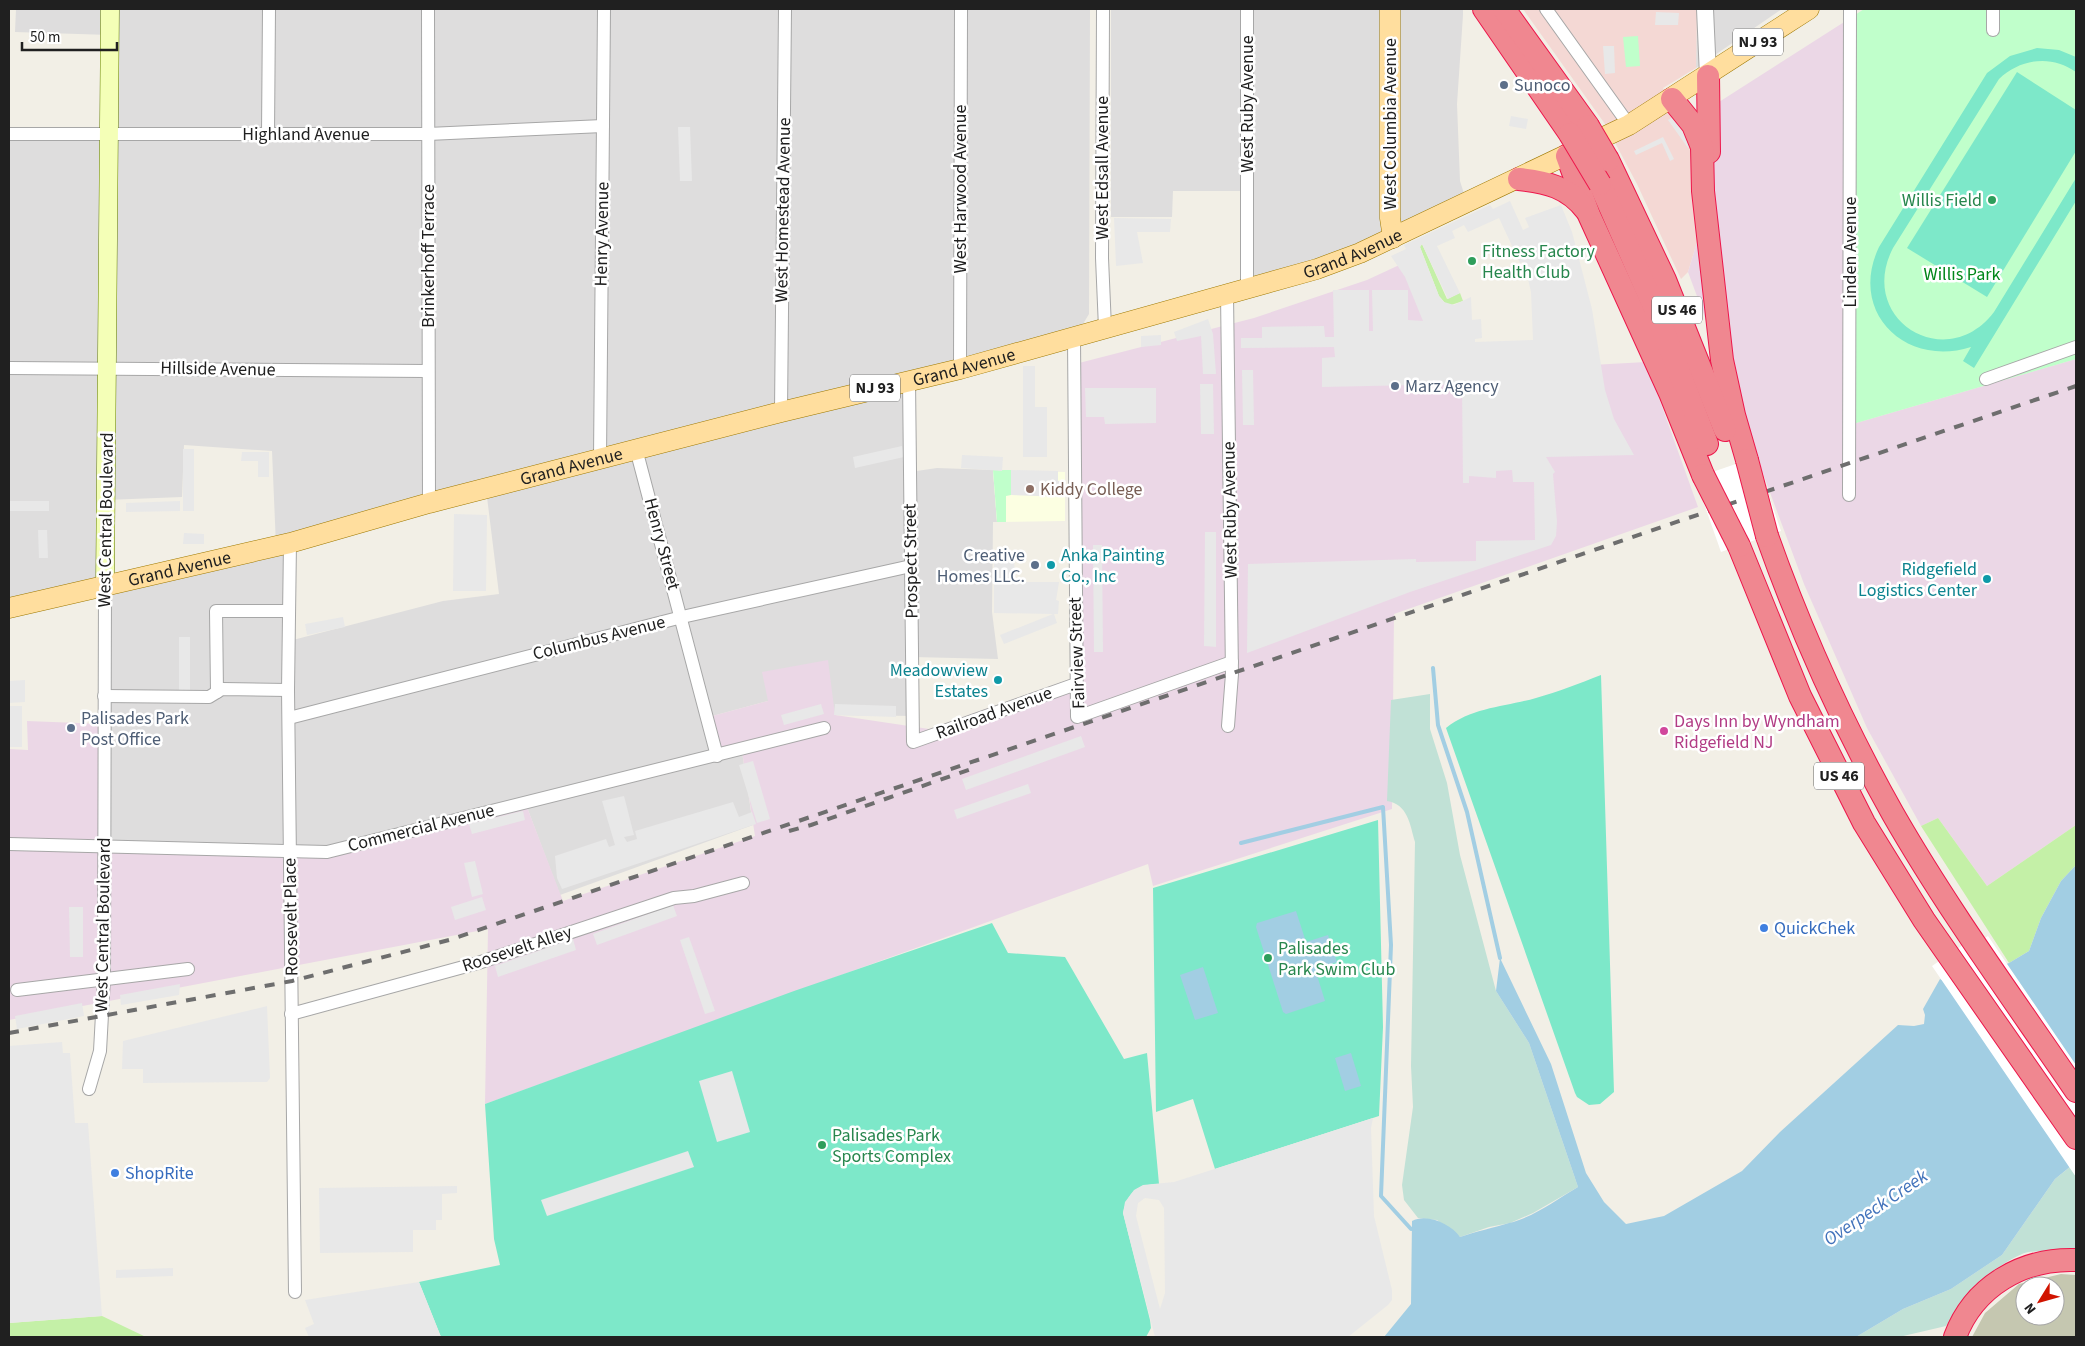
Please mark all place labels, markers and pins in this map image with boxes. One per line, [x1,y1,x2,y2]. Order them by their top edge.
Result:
place label: Sunoco [1514,73,1571,98]
marker: Sunoco [1498,79,1510,91]
place label: Willis Field [1902,188,1982,213]
marker: Willis Field [1986,194,1998,206]
place label: Fitness Factory Health Club [1482,239,1596,285]
marker: Fitness Factory Health Club [1466,255,1478,267]
place label: Marz Agency [1405,374,1499,399]
marker: Marz Agency [1389,380,1401,392]
place label: Kiddy College [1040,477,1143,502]
marker: Kiddy College [1024,483,1036,495]
place label: Creative Homes LLC. [937,543,1025,589]
place label: Anka Painting Co., Inc [1061,543,1164,589]
place label: Ridgefield Logistics Center [1858,557,1978,603]
marker: Creative Homes LLC. [1029,559,1041,571]
marker: Anka Painting Co., Inc [1045,559,1057,571]
marker: Ridgefield Logistics Center [1981,573,1993,585]
place label: Meadowview Estates [890,658,988,704]
marker: Meadowview Estates [992,674,1004,686]
place label: Palisades Park Post Office [81,706,189,752]
place label: Days Inn by Wyndham Ridgefield NJ [1674,709,1840,755]
marker: Palisades Park Post Office [65,722,77,734]
marker: Days Inn by Wyndham Ridgefield NJ [1658,725,1670,737]
place label: QuickChek [1774,916,1855,941]
marker: QuickChek [1758,922,1770,934]
place label: Palisades Park Swim Club [1278,936,1395,982]
marker: Palisades Park Swim Club [1262,952,1274,964]
place label: Palisades Park Sports Complex [832,1123,951,1169]
marker: Palisades Park Sports Complex [816,1139,828,1151]
place label: ShopRite [125,1161,194,1186]
marker: ShopRite [109,1167,121,1179]

